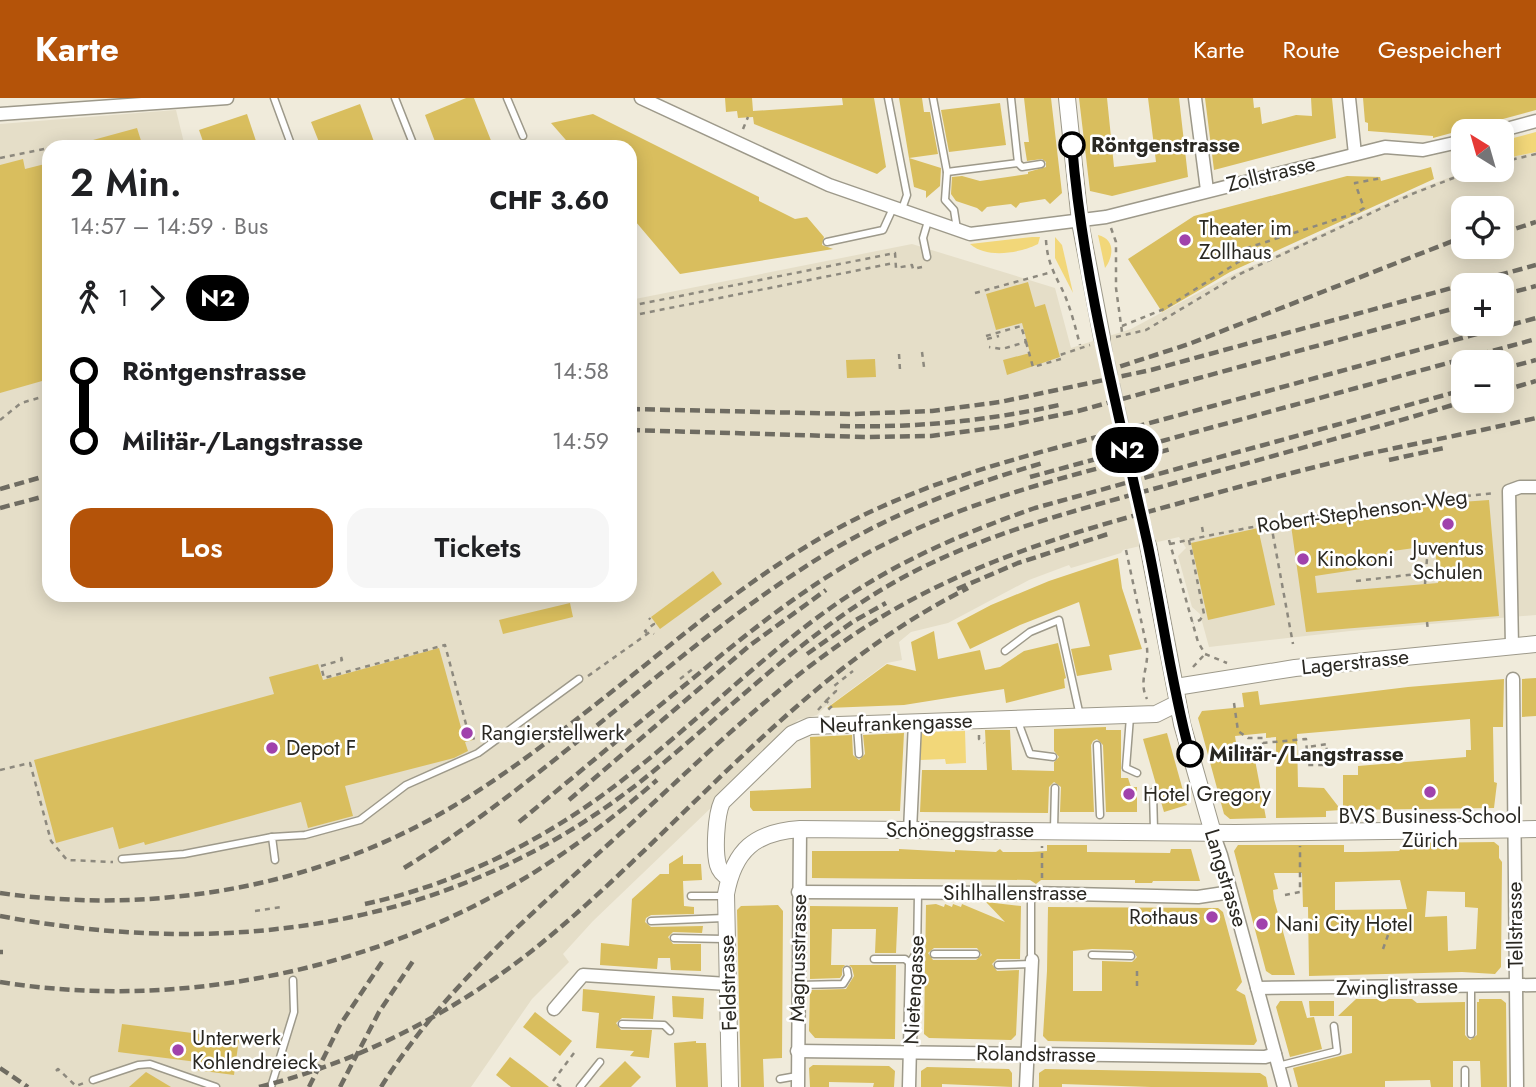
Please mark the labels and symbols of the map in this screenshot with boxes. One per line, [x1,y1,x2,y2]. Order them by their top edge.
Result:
north arrow [1451,119,1514,182]
place label: Röntgenstrasse [1091,130,1240,160]
marker: Röntgenstrasse [1059,132,1085,158]
street label: Zollstrasse [1223,148,1319,200]
place label: Theater im Zollhaus [1199,213,1292,267]
marker: Theater im Zollhaus [1177,232,1193,248]
line badge: N2 [1096,427,1158,473]
street label: Robert-Stephenson-Weg [1255,481,1469,541]
marker: Juventus Schulen [1440,516,1456,532]
place label: Juventus Schulen [1409,533,1484,587]
place label: Kinokoni [1317,544,1394,574]
marker: Kinokoni [1295,551,1311,567]
street label: Lagerstrasse [1300,641,1410,683]
street label: Neufrankengasse [819,705,973,741]
place label: Rangierstellwerk [481,718,625,748]
marker: Rangierstellwerk [459,725,475,741]
place label: Depot F [286,733,356,763]
place label: Militär-/Langstrasse [1209,739,1404,769]
marker: Depot F [264,740,280,756]
marker: Militär-/Langstrasse [1177,741,1203,767]
place label: Hotel Gregory [1143,779,1272,809]
marker: BVS Business-School Zürich [1422,784,1438,800]
marker: Hotel Gregory [1121,786,1137,802]
place label: BVS Business-School Zürich [1338,801,1522,855]
street label: Schöneggstrasse [886,815,1034,845]
street label: Langstrasse [1197,825,1255,931]
street label: Sihlhallenstrasse [943,878,1087,908]
street label: Tellstrasse [1499,881,1531,969]
street label: Magnusstrasse [782,893,814,1022]
place label: Rothaus [1129,902,1198,932]
marker: Rothaus [1204,909,1220,925]
place label: Nani City Hotel [1276,909,1413,939]
marker: Nani City Hotel [1254,916,1270,932]
street label: Feldstrasse [711,934,745,1032]
street label: Nietengasse [896,934,932,1045]
street label: Zwinglistrasse [1336,971,1458,1003]
place label: Unterwerk Kohlendreieck [192,1023,318,1077]
street label: Rolandstrasse [976,1038,1096,1070]
marker: Unterwerk Kohlendreieck [170,1042,186,1058]

